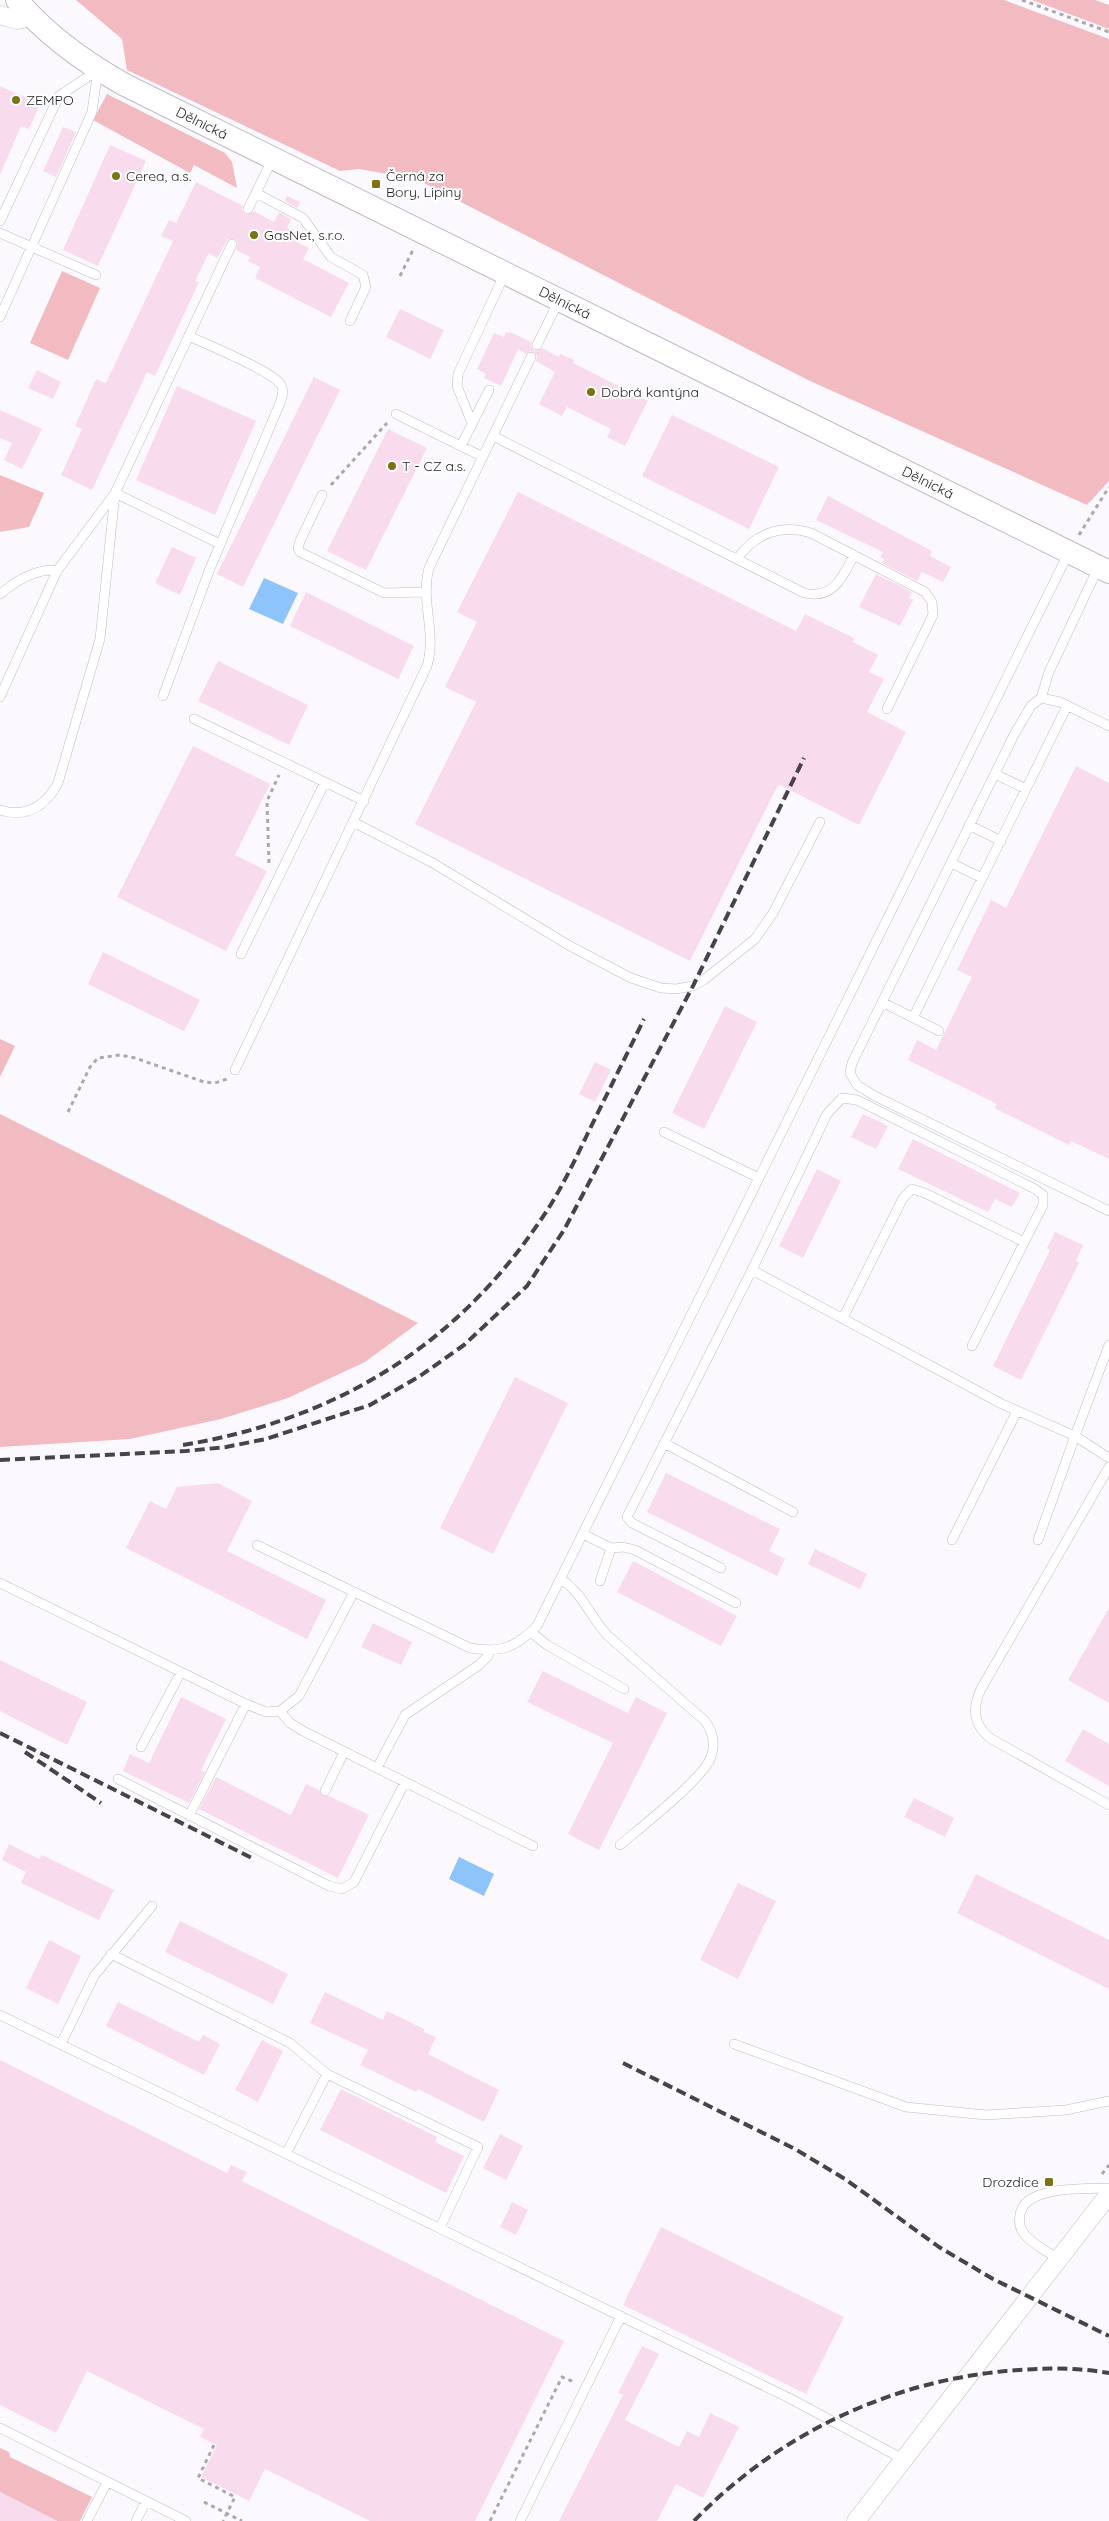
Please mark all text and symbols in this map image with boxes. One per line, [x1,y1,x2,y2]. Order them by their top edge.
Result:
place label: ZEMPO [26,91,74,109]
marker: ZEMPO [10,94,22,106]
street label: Dělnická [173,103,231,143]
place label: Cerea, a.s. [126,167,191,185]
place label: Černá za Bory, Lipiny [386,167,461,201]
marker: Cerea, a.s. [110,170,122,182]
marker: Černá za Bory, Lipiny [370,178,382,190]
place label: GasNet, s.r.o. [264,226,345,244]
marker: GasNet, s.r.o. [248,229,260,241]
street label: Dělnická [536,282,594,323]
place label: Dobrá kantýna [601,383,699,401]
marker: Dobrá kantýna [585,386,597,398]
place label: T - CZ a.s. [402,457,466,475]
marker: T - CZ a.s. [386,460,398,472]
street label: Dělnická [899,462,957,503]
place label: Drozdice [982,2173,1039,2191]
marker: Drozdice [1043,2176,1055,2188]

